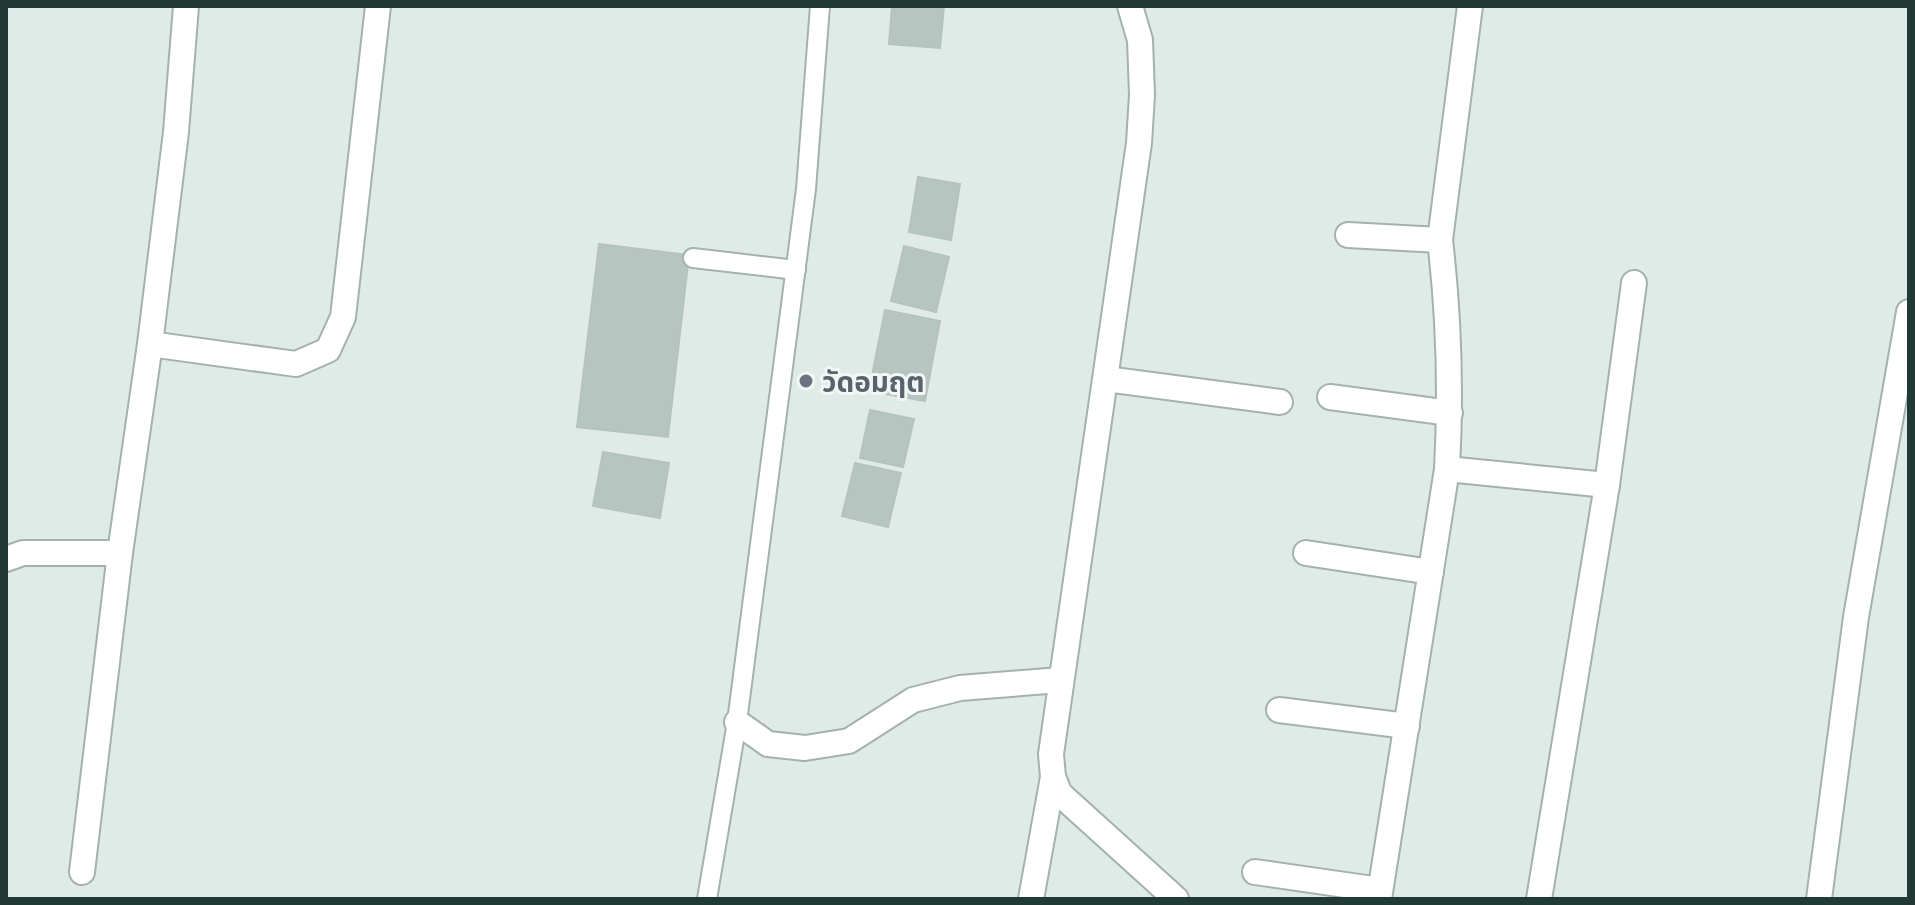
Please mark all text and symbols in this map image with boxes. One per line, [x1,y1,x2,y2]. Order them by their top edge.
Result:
place label: วัดอมฤต [822,362,925,400]
marker: วัดอมฤต [797,372,815,390]

